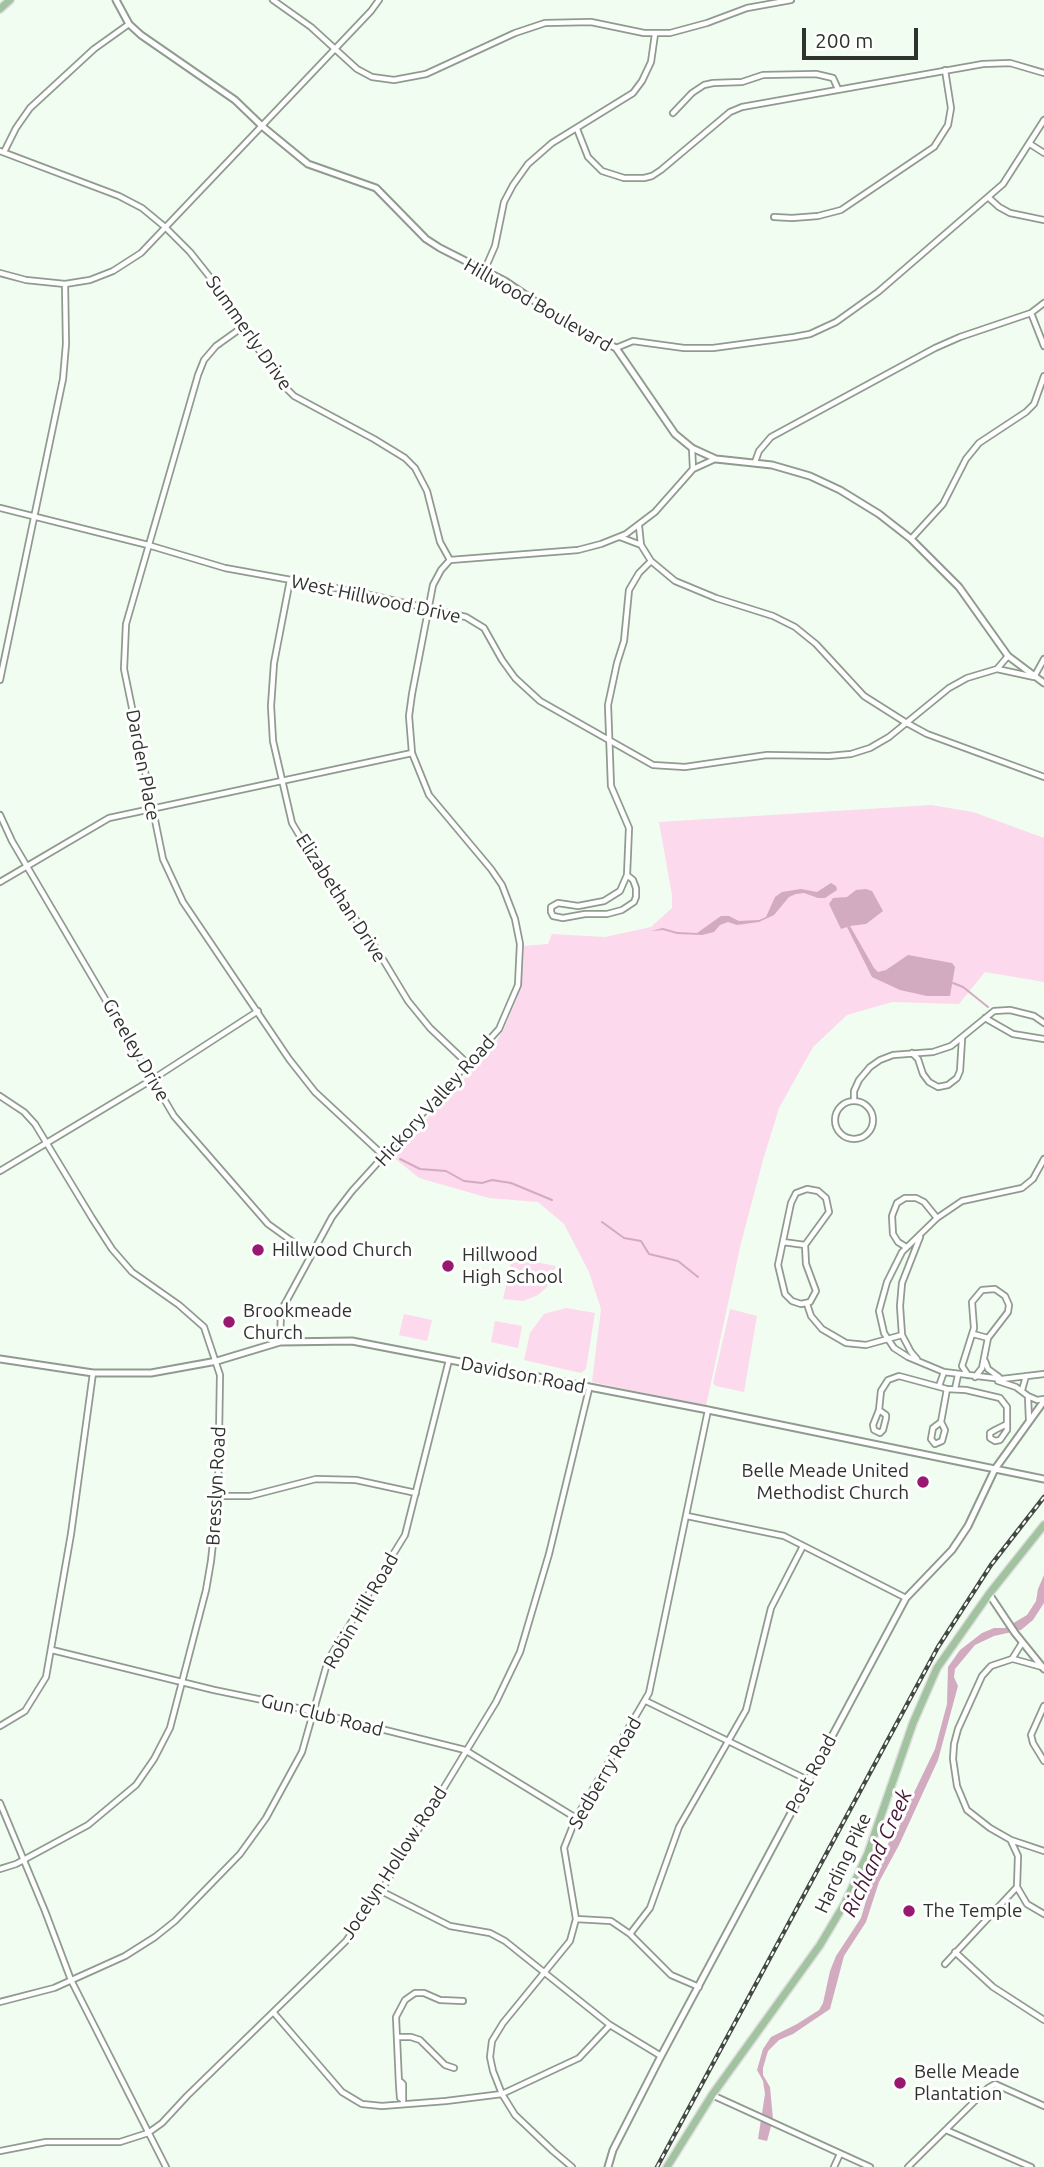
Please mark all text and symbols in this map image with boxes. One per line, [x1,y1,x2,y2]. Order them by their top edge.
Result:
scale bar [806,14,922,58]
text: 200 m [815,28,873,52]
street label: Hillwood Boulevard [460,253,616,357]
street label: Summerly Drive [201,271,297,395]
street label: West Hillwood Drive [289,570,463,628]
street label: Darden Place [121,708,165,822]
street label: Elizabethan Drive [291,830,391,966]
street label: Greeley Drive [97,995,175,1105]
street label: Hickory Valley Road [371,1031,499,1171]
place label: Hillwood Church [272,1239,412,1261]
marker: Hillwood Church [250,1242,266,1258]
place label: Hillwood High School [462,1244,563,1288]
marker: Hillwood High School [440,1258,456,1274]
place label: Brookmeade Church [243,1300,352,1344]
marker: Brookmeade Church [221,1314,237,1330]
street label: Davidson Road [459,1352,587,1398]
street label: Bresslyn Road [201,1426,231,1546]
place label: Belle Meade United Methodist Church [741,1460,909,1504]
marker: Belle Meade United Methodist Church [915,1474,931,1490]
street label: Robin Hill Road [319,1549,403,1673]
street label: Gun Club Road [258,1689,386,1741]
street label: Sedberry Road [564,1713,646,1833]
street label: Post Road [781,1731,841,1817]
street label: Jocelyn Hollow Road [336,1782,452,1944]
water label: Richland Creek [836,1785,918,1921]
street label: Harding Pike [810,1809,876,1917]
place label: The Temple [923,1900,1022,1922]
marker: The Temple [901,1903,917,1919]
place label: Belle Meade Plantation [914,2061,1020,2105]
marker: Belle Meade Plantation [892,2075,908,2091]

